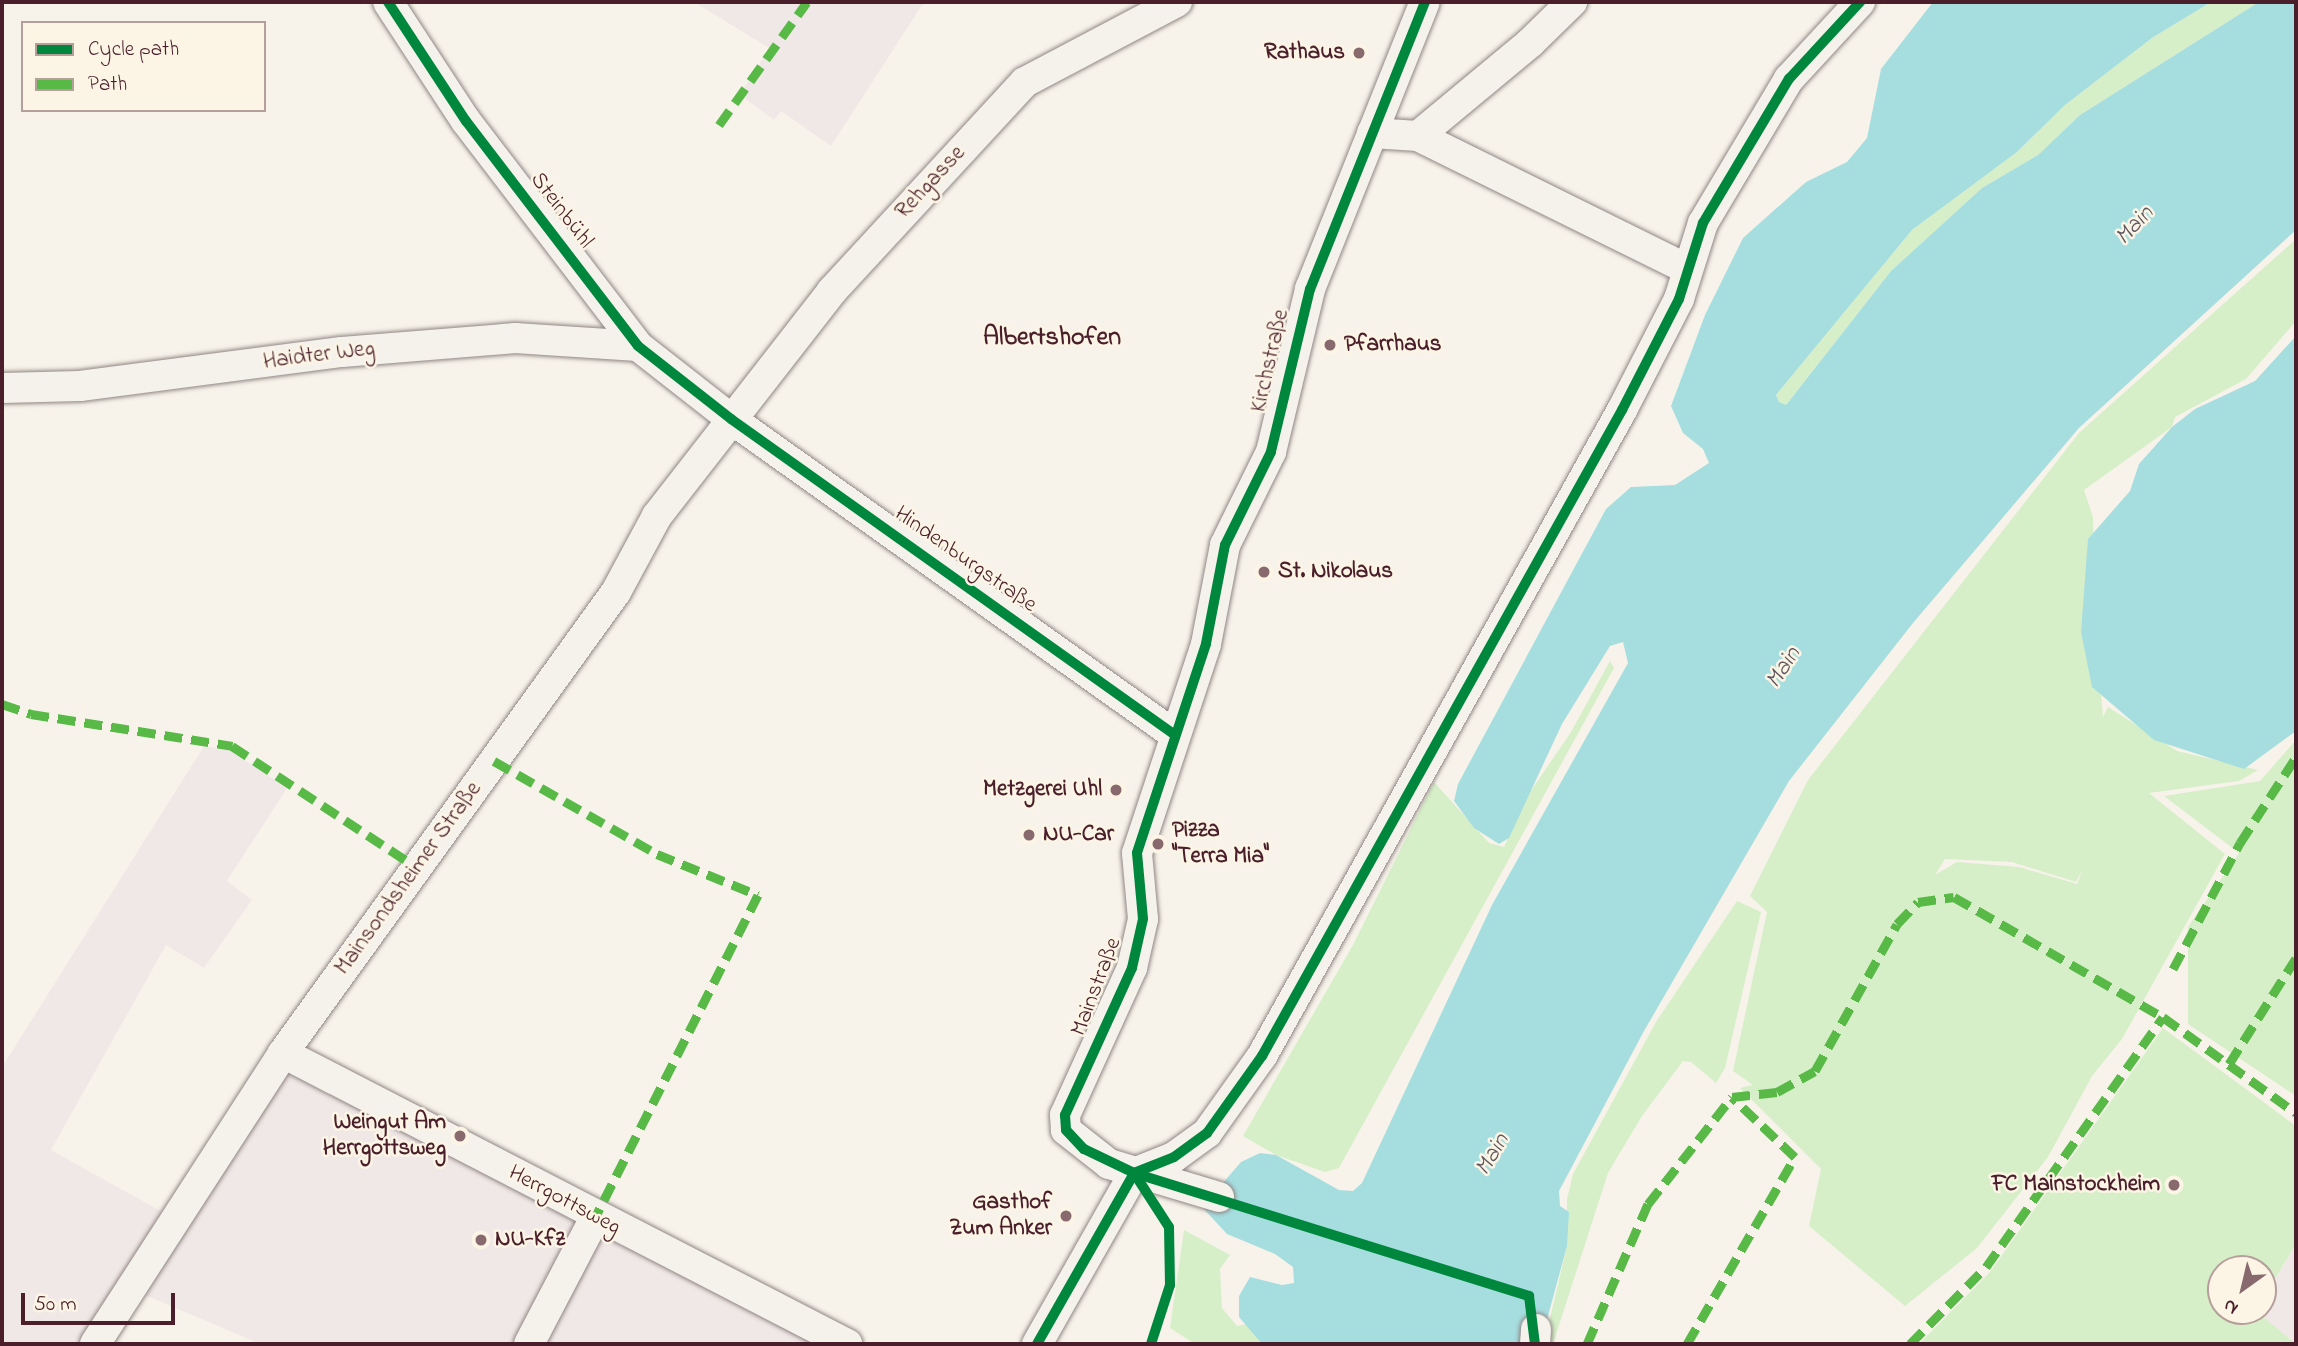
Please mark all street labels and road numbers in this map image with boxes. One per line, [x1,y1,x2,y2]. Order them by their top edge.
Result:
street label: Rehgasse [890,141,972,225]
street label: Steinbühl [523,167,599,255]
street label: Kirchstraße [1246,307,1296,415]
street label: Haidter Weg [262,335,376,377]
street label: Hindenburgstraße [889,501,1041,619]
street label: Mainsondsheimer Straße [330,777,488,981]
street label: Mainstraße [1066,934,1128,1040]
street label: Herrgottsweg [503,1160,625,1242]

